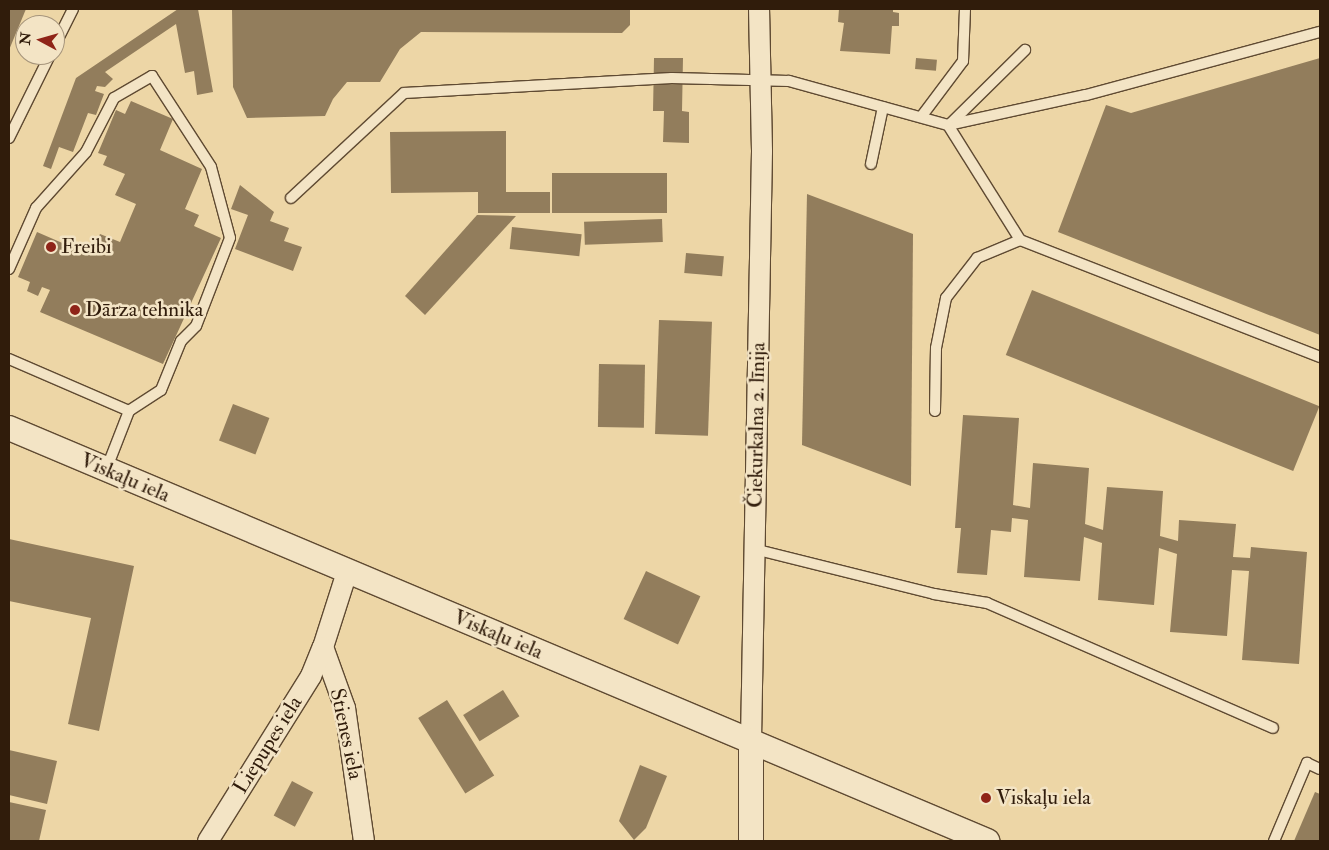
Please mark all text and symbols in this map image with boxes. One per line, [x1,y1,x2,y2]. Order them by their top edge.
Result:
north arrow [15,15,65,65]
text: N [16,31,35,46]
place label: Freibi [61,234,112,260]
marker: Freibi [45,241,57,253]
place label: Dārza tehnika [85,297,203,323]
marker: Dārza tehnika [69,304,81,316]
street label: Čiekurkalna 2. līnija [743,342,771,508]
street label: Viskaļu iela [76,448,174,508]
street label: Viskaļu iela [449,605,547,665]
street label: Stienes iela [324,686,368,782]
street label: Liepupes iela [228,692,308,798]
place label: Viskaļu iela [996,785,1091,811]
marker: Viskaļu iela [980,792,992,804]

